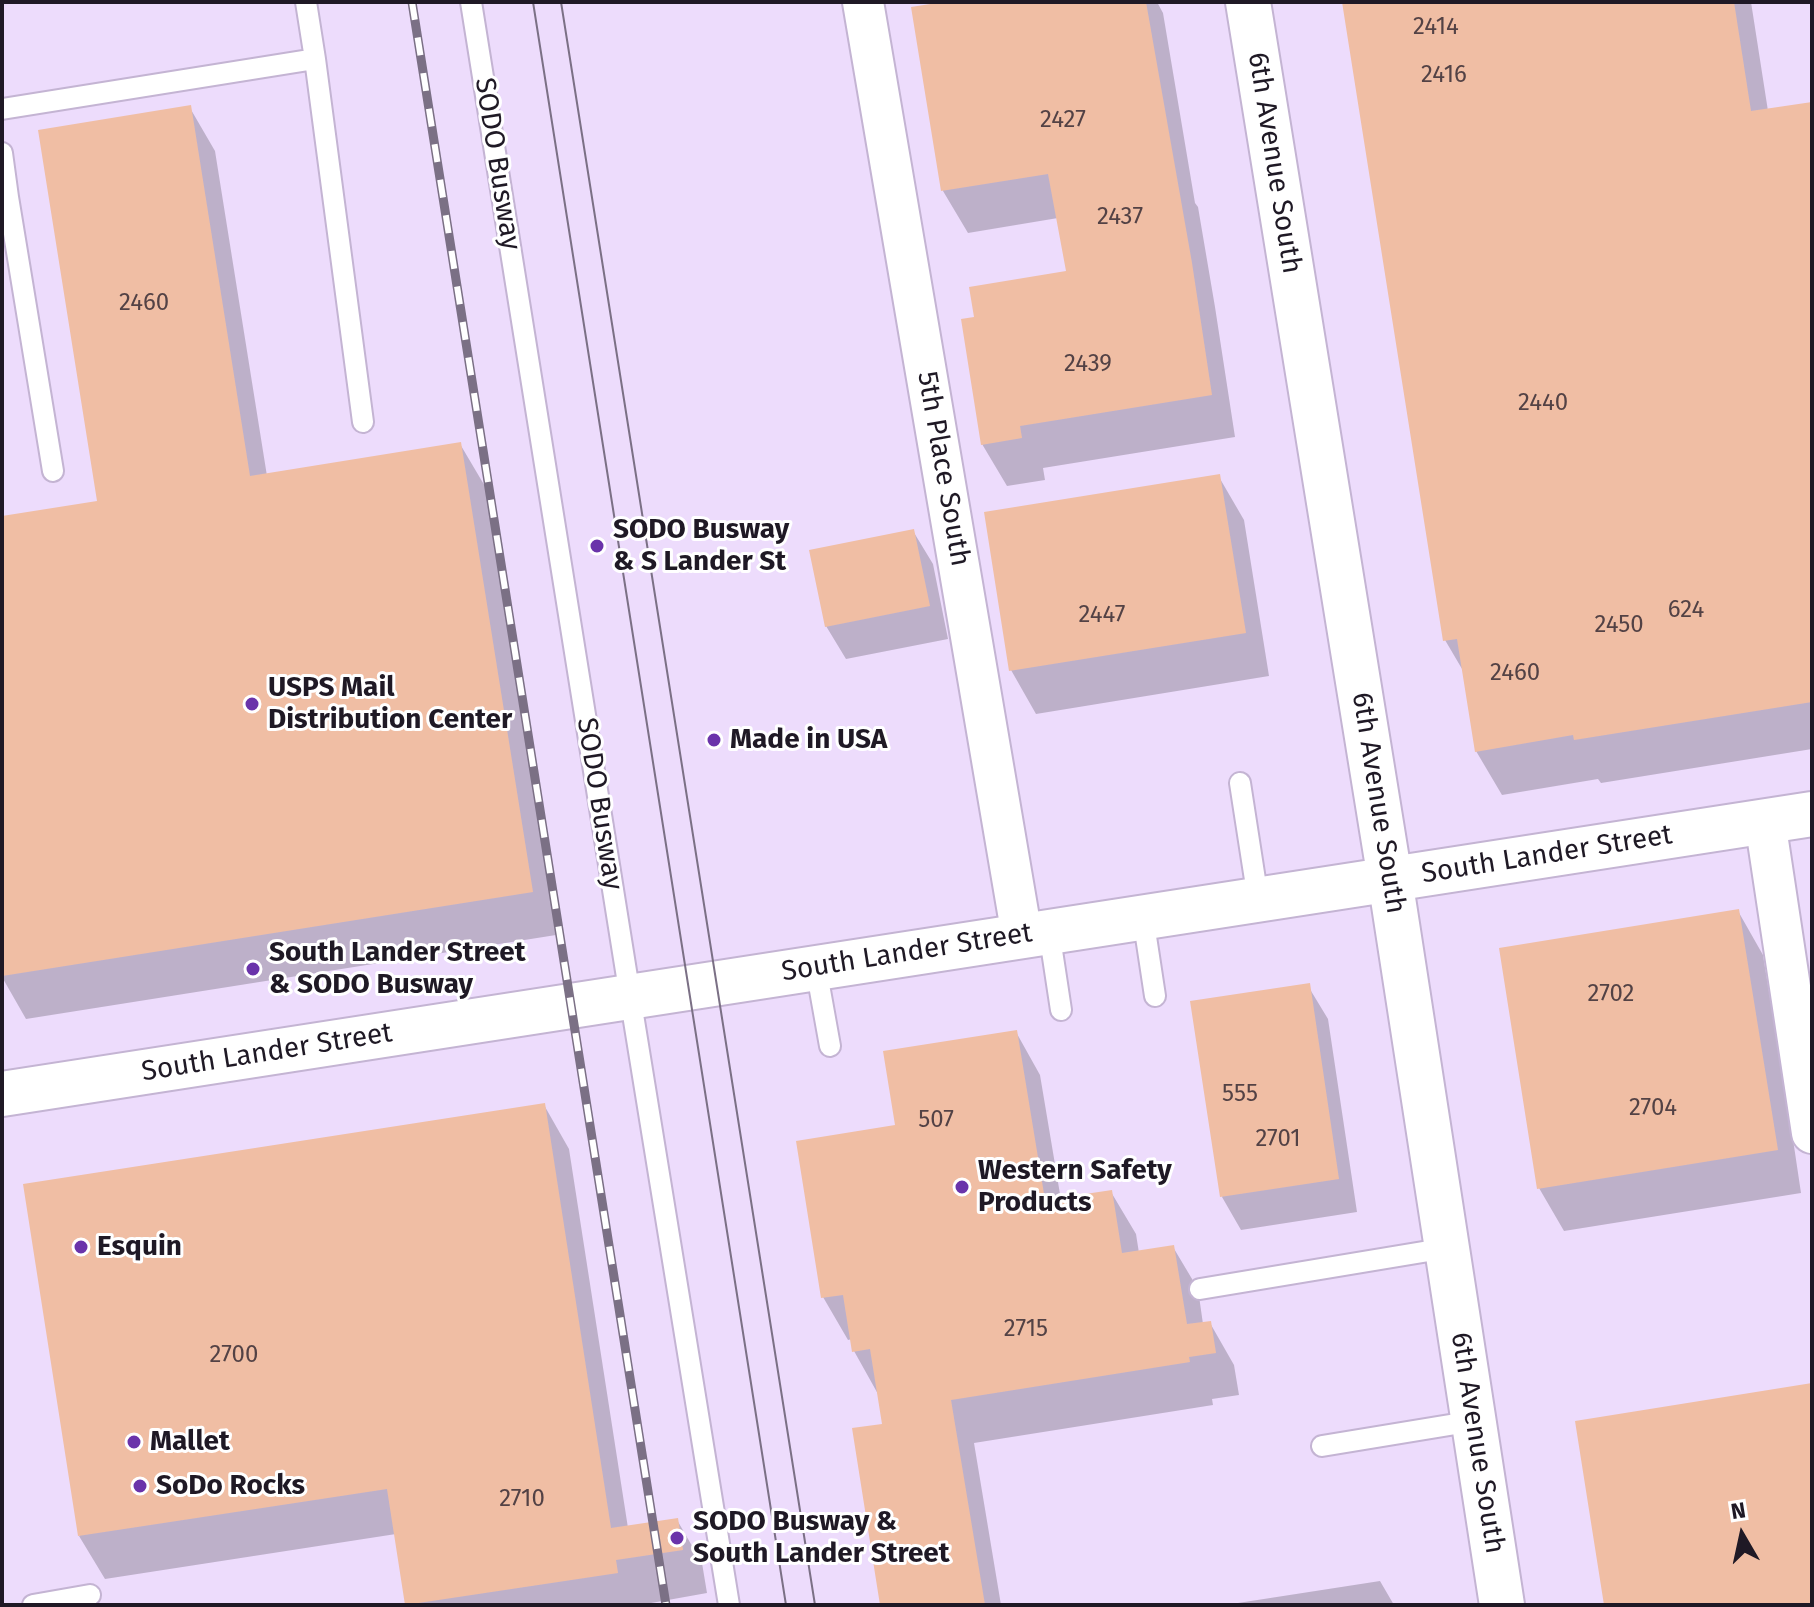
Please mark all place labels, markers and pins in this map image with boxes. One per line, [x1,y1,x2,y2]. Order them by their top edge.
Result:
place label: SODO Busway & S Lander St [613,513,789,579]
marker: SODO Busway & S Lander St [588,537,606,555]
place label: USPS Mail Distribution Center [268,671,512,737]
marker: USPS Mail Distribution Center [243,695,261,713]
place label: Made in USA [730,723,887,757]
marker: Made in USA [705,731,723,749]
place label: South Lander Street & SODO Busway [269,936,526,1002]
marker: South Lander Street & SODO Busway [244,960,262,978]
place label: Western Safety Products [978,1154,1172,1220]
marker: Western Safety Products [953,1178,971,1196]
place label: Esquin [97,1230,182,1264]
marker: Esquin [72,1238,90,1256]
place label: Mallet [150,1425,230,1459]
marker: Mallet [125,1433,143,1451]
place label: SoDo Rocks [156,1469,305,1503]
marker: SoDo Rocks [131,1477,149,1495]
place label: SODO Busway & South Lander Street [693,1505,950,1571]
marker: SODO Busway & South Lander Street [668,1529,686,1547]

